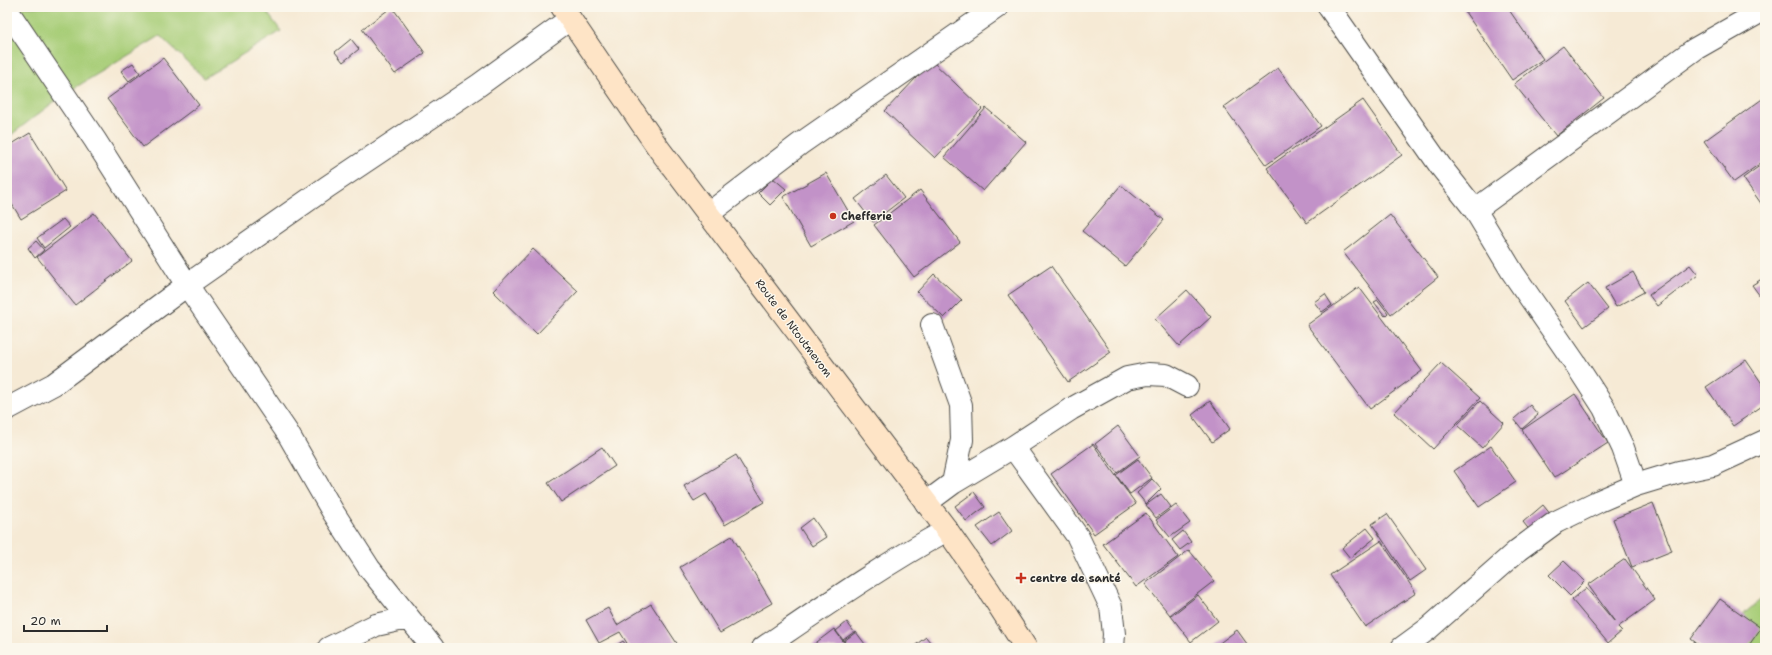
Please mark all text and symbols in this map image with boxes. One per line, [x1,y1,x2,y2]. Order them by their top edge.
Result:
place label: Chefferie [841,209,892,224]
marker: Chefferie [828,211,838,221]
street label: Route de Ntoutmevom [752,276,836,381]
place label: centre de santé [1030,571,1121,586]
marker: centre de santé [1015,572,1027,584]
scale bar [24,607,107,633]
text: 20 m [30,613,61,629]

